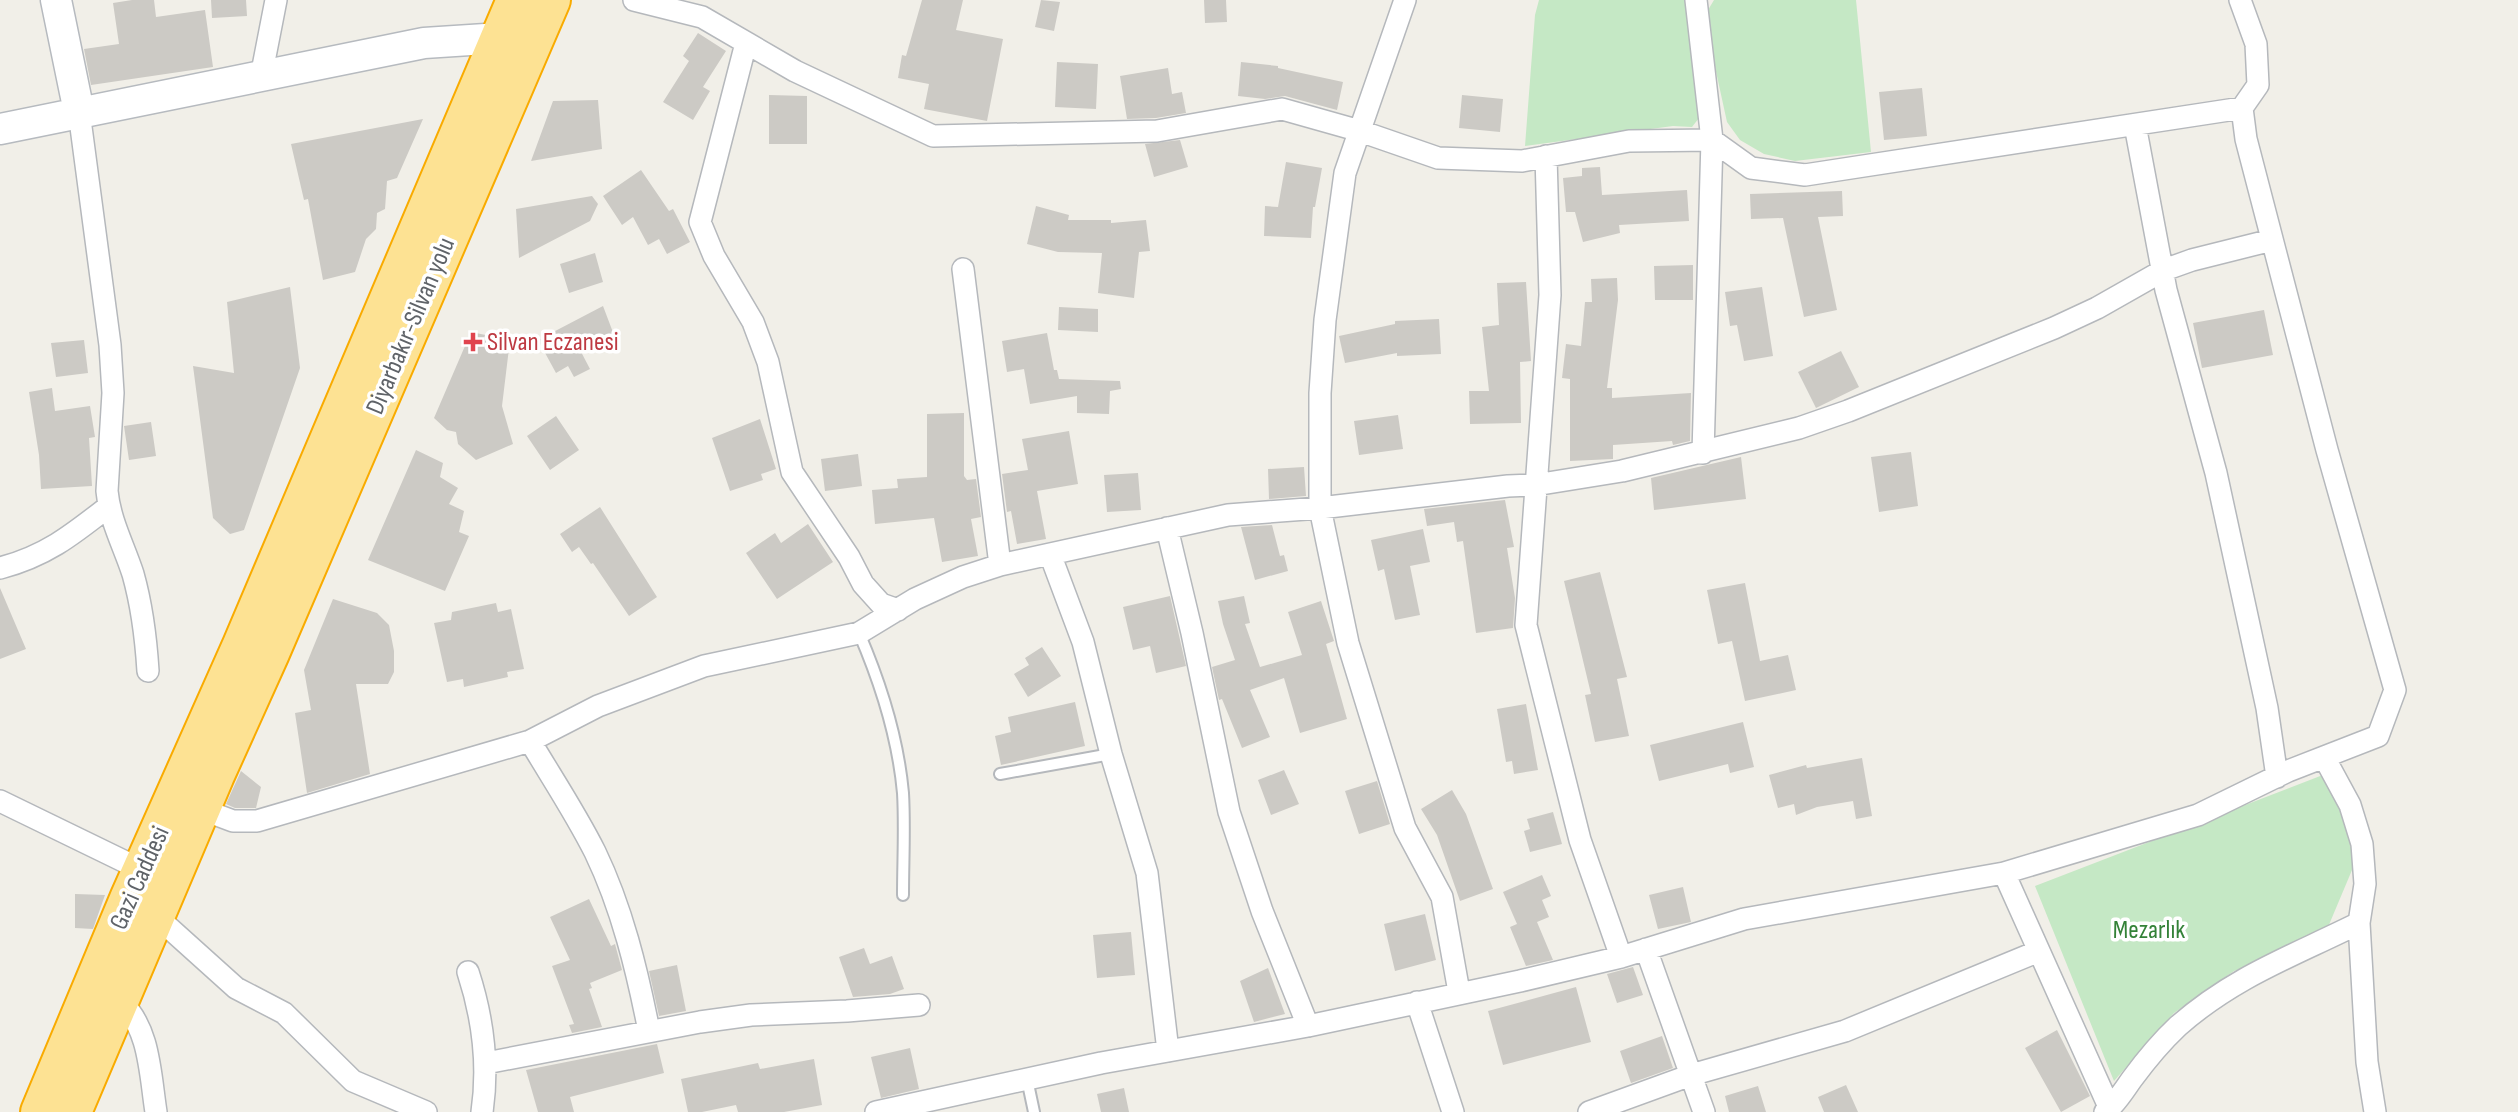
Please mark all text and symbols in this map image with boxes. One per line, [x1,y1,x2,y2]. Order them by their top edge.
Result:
street label: Diyarbakır-Silvan yolu [360,233,462,419]
place label: Silvan Eczanesi [487,327,619,358]
marker: Silvan Eczanesi [465,334,481,350]
street label: Gazi Caddesi [104,822,176,934]
park label: Mezarlık [2113,915,2185,946]

